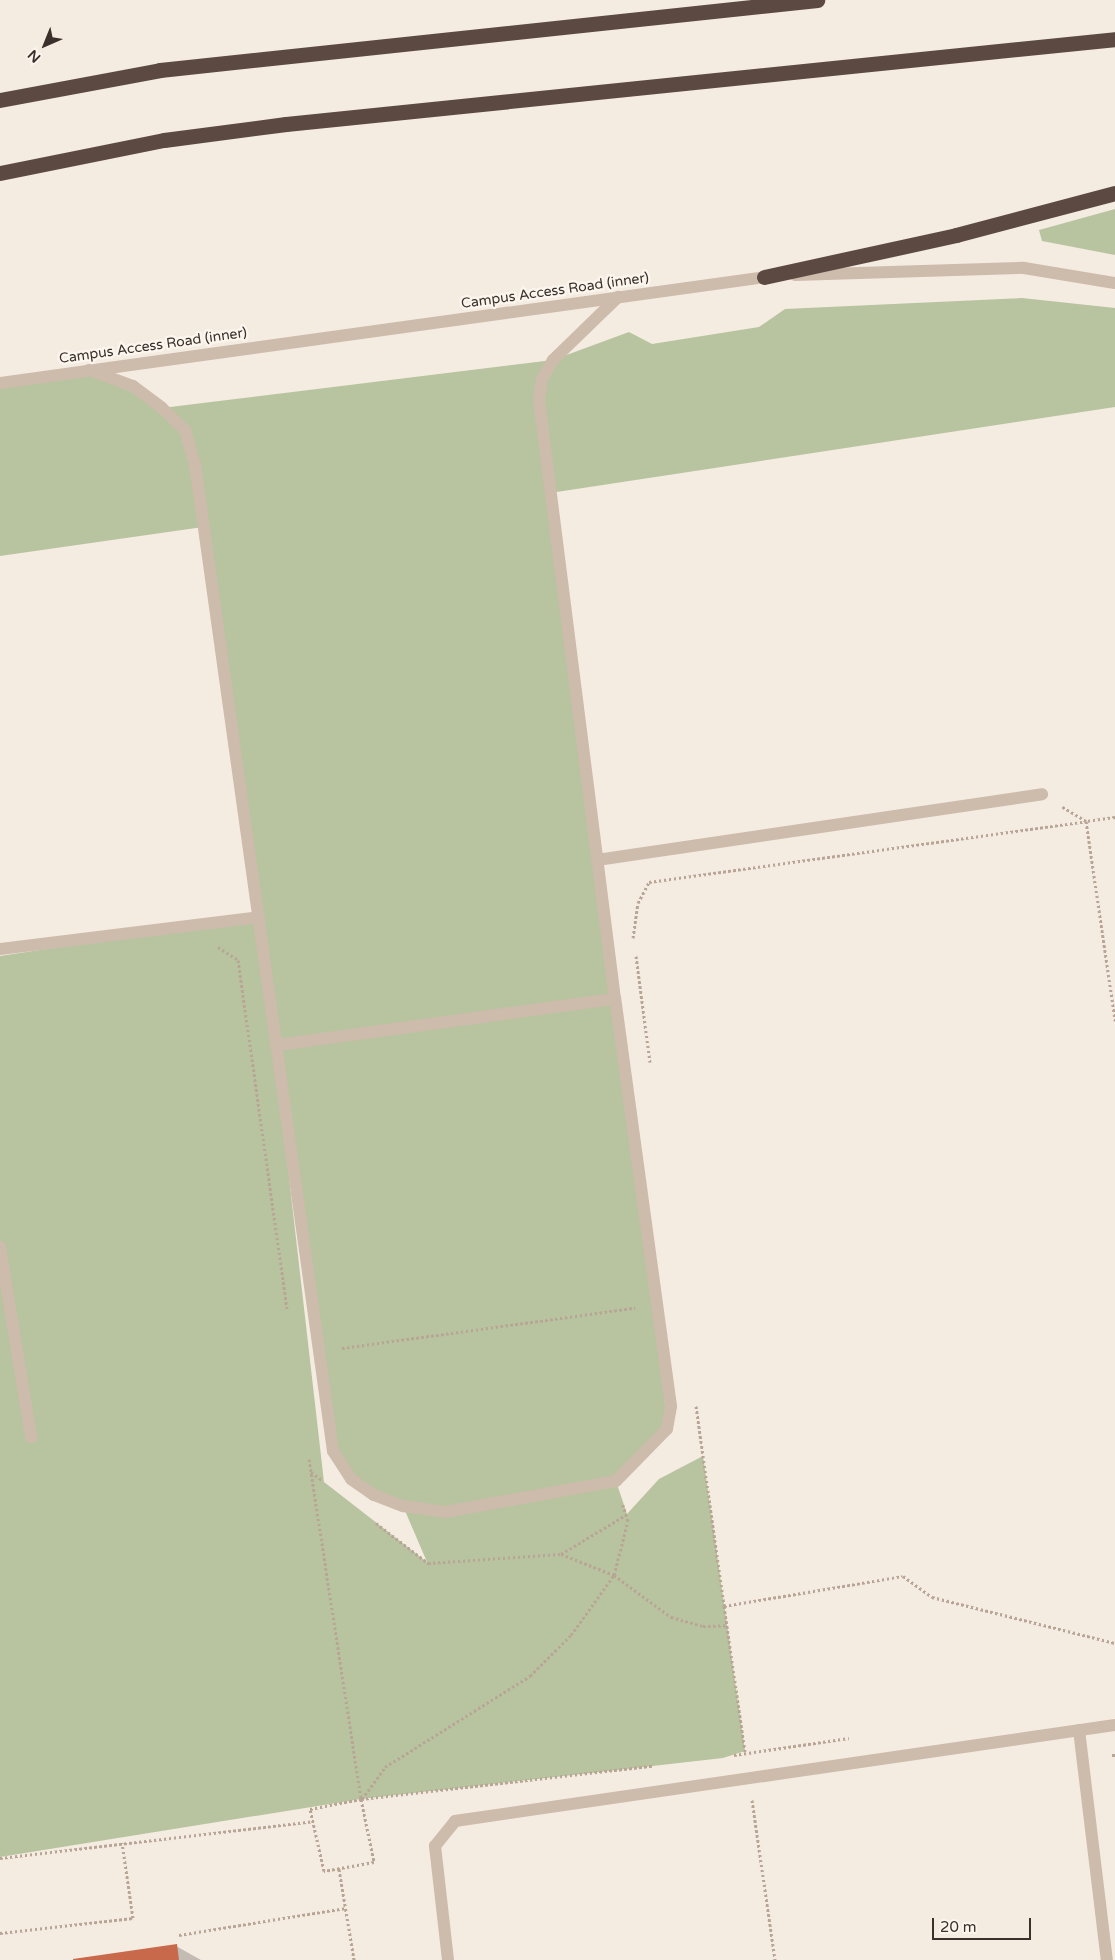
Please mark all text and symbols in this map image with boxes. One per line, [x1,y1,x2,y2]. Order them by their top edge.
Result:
north arrow [20,20,70,70]
text: N [24,46,44,66]
street label: Campus Access Road (inner) [460,270,650,312]
street label: Campus Access Road (inner) [58,325,248,367]
scale bar [935,1908,1034,1940]
text: 20 m [940,1918,977,1936]

